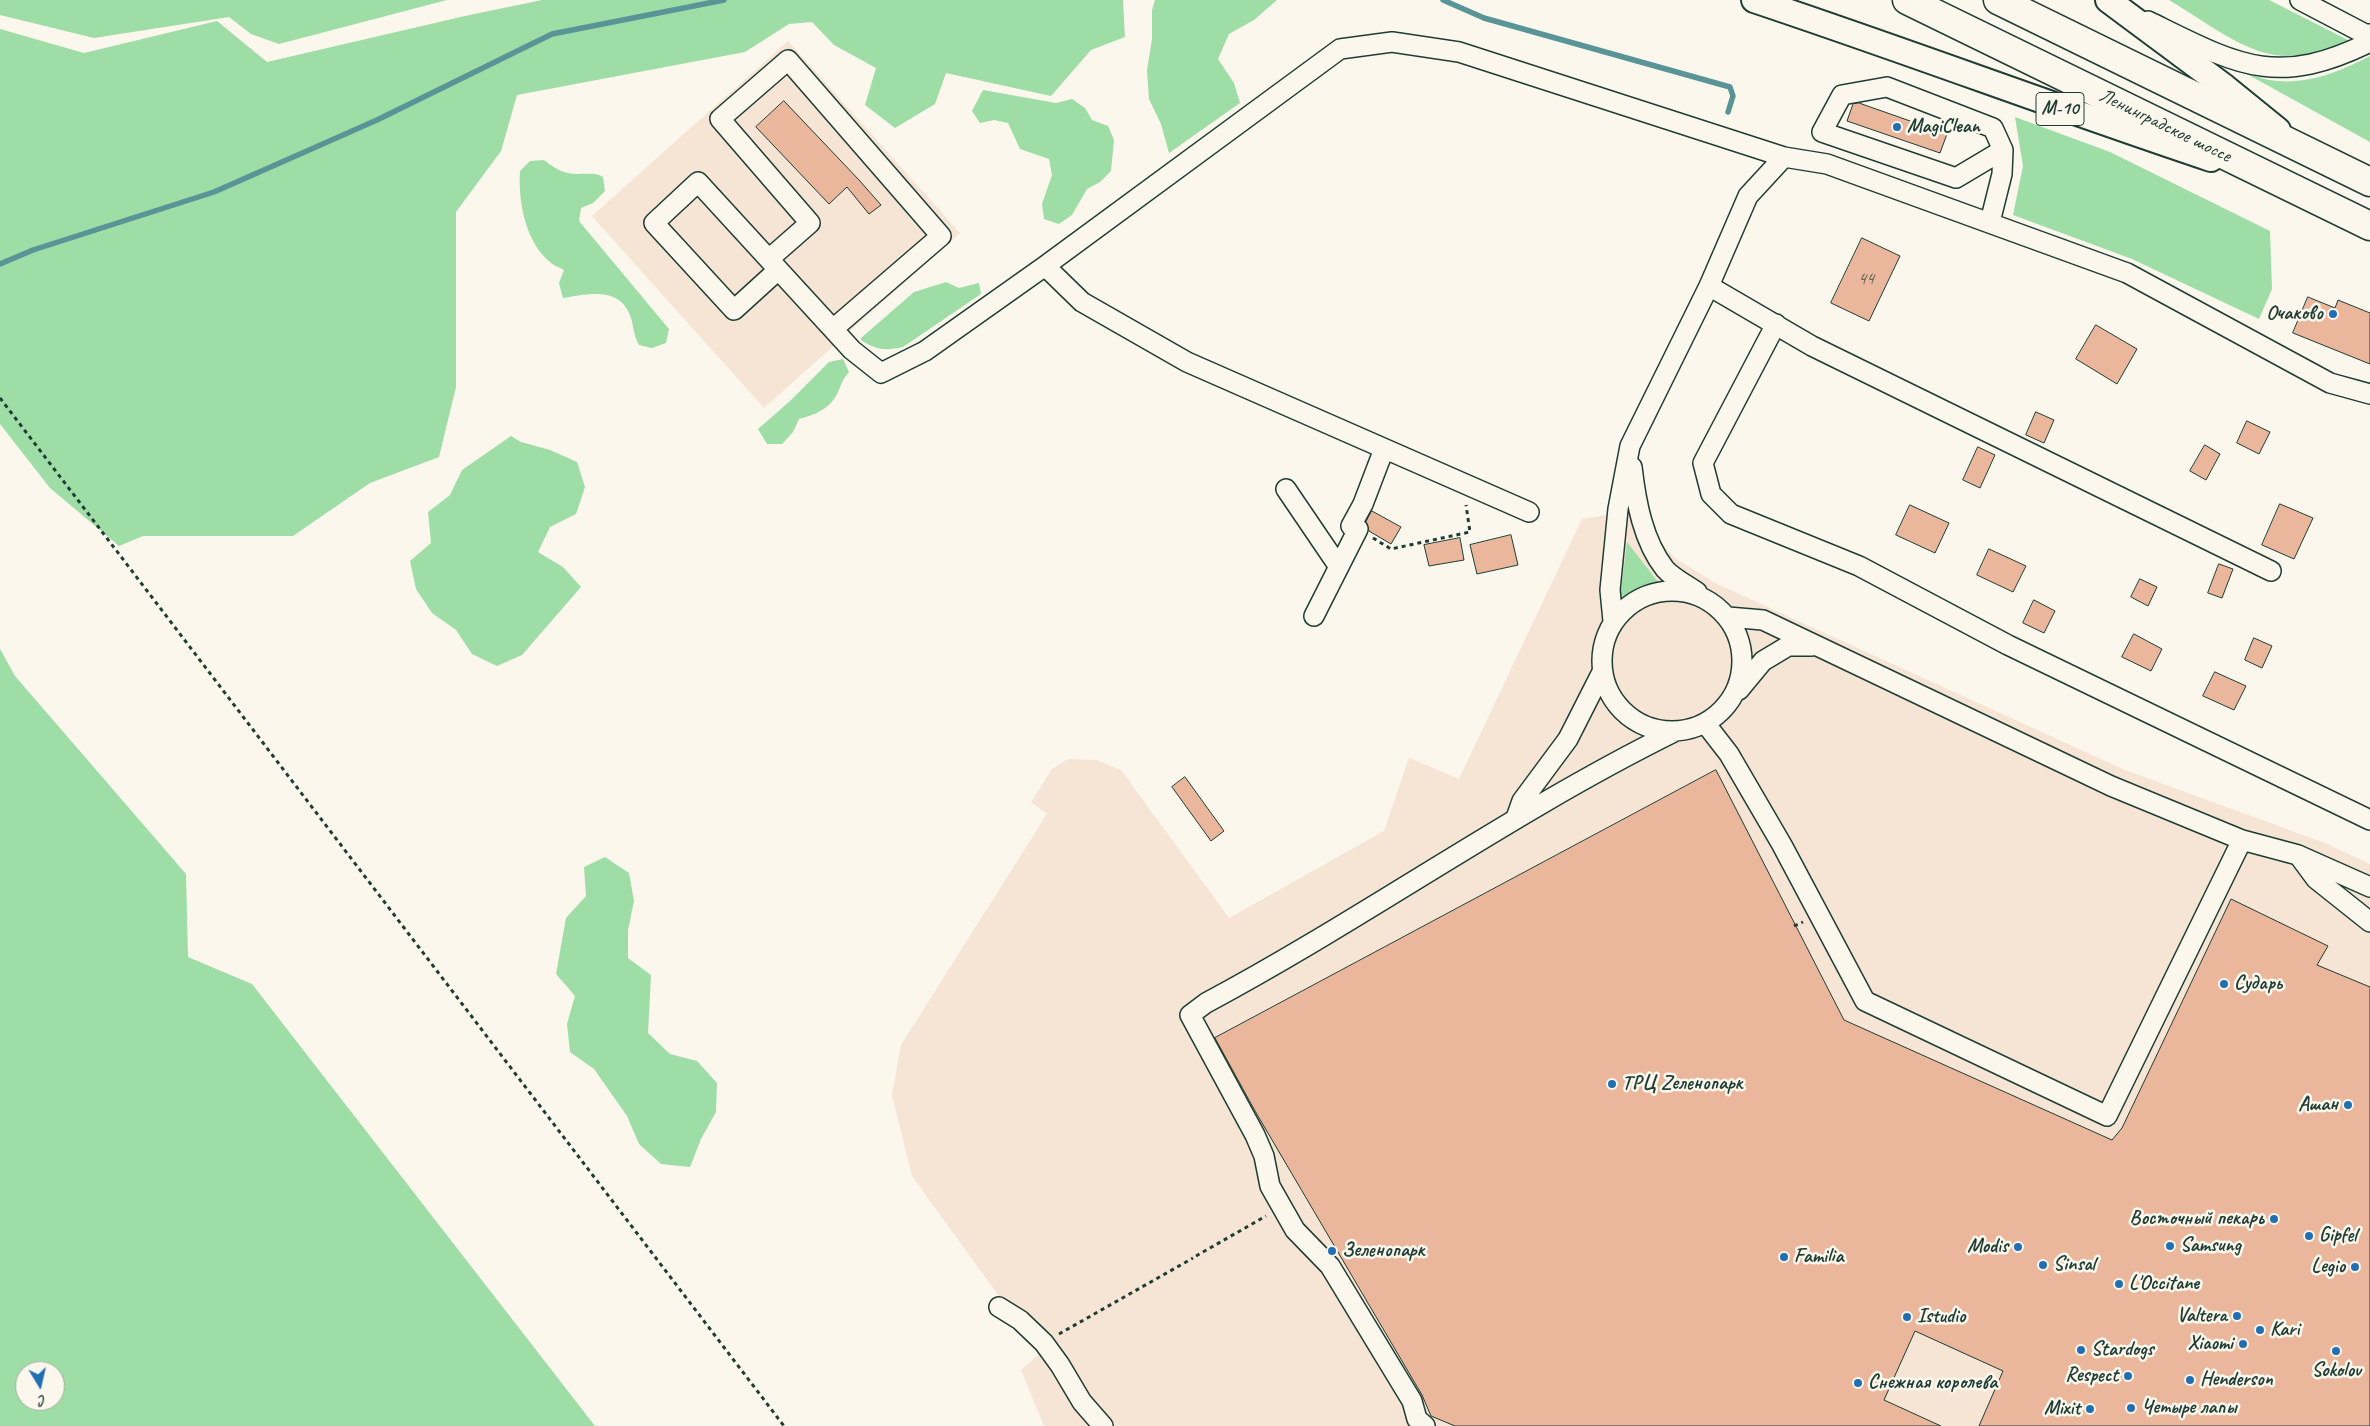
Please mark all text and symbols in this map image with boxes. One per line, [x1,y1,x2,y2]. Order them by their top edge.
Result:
street label: Ленинградское шоссе [2095,84,2235,168]
road number: М-10 [2036,92,2084,126]
place label: MagiClean [1907,115,1980,139]
marker: MagiClean [1891,121,1903,133]
house number: 44 [1858,268,1874,290]
place label: Очаково [2266,302,2323,326]
marker: Очаково [2327,308,2339,320]
place label: Сударь [2234,972,2282,996]
marker: Сударь [2218,978,2230,990]
place label: ТРЦ Zеленопарк [1622,1072,1742,1096]
marker: ТРЦ Zеленопарк [1606,1078,1618,1090]
place label: Ашан [2298,1093,2338,1117]
marker: Ашан [2342,1099,2354,1111]
place label: Восточный пекарь [2129,1207,2264,1231]
marker: Восточный пекарь [2268,1213,2280,1225]
place label: Gipfel [2319,1224,2357,1248]
marker: Gipfel [2303,1230,2315,1242]
place label: Samsung [2180,1234,2241,1258]
place label: Modis [1967,1235,2008,1259]
place label: Зеленопарк [1342,1239,1424,1263]
marker: Samsung [2164,1240,2176,1252]
marker: Modis [2012,1241,2024,1253]
marker: Зеленопарк [1326,1245,1338,1257]
place label: Familia [1794,1245,1843,1269]
marker: Familia [1778,1251,1790,1263]
place label: Sinsal [2053,1253,2095,1277]
place label: Legio [2311,1255,2345,1279]
marker: Sinsal [2037,1259,2049,1271]
marker: Legio [2349,1261,2361,1273]
place label: L'Occitane [2129,1272,2199,1296]
marker: L'Occitane [2113,1278,2125,1290]
place label: Valtera [2177,1304,2227,1328]
place label: Istudio [1917,1305,1965,1329]
marker: Valtera [2231,1310,2243,1322]
marker: Istudio [1901,1311,1913,1323]
place label: Kari [2270,1318,2299,1342]
marker: Kari [2254,1324,2266,1336]
place label: Xiaomi [2188,1332,2233,1356]
place label: Stardogs [2091,1338,2154,1362]
marker: Xiaomi [2237,1338,2249,1350]
marker: Stardogs [2075,1344,2087,1356]
marker: Sokolov [2330,1345,2342,1357]
place label: Sokolov [2311,1359,2361,1383]
north arrow [15,1361,65,1411]
place label: Respect [2065,1364,2118,1388]
place label: Henderson [2200,1368,2273,1392]
marker: Respect [2122,1370,2134,1382]
place label: Снежная королева [1868,1371,1997,1395]
marker: Henderson [2184,1374,2196,1386]
marker: Снежная королева [1852,1377,1864,1389]
text: С [38,1391,47,1409]
place label: Четыре лапы [2141,1396,2237,1420]
place label: Mixit [2044,1397,2080,1421]
marker: Четыре лапы [2125,1402,2137,1414]
marker: Mixit [2084,1403,2096,1415]

